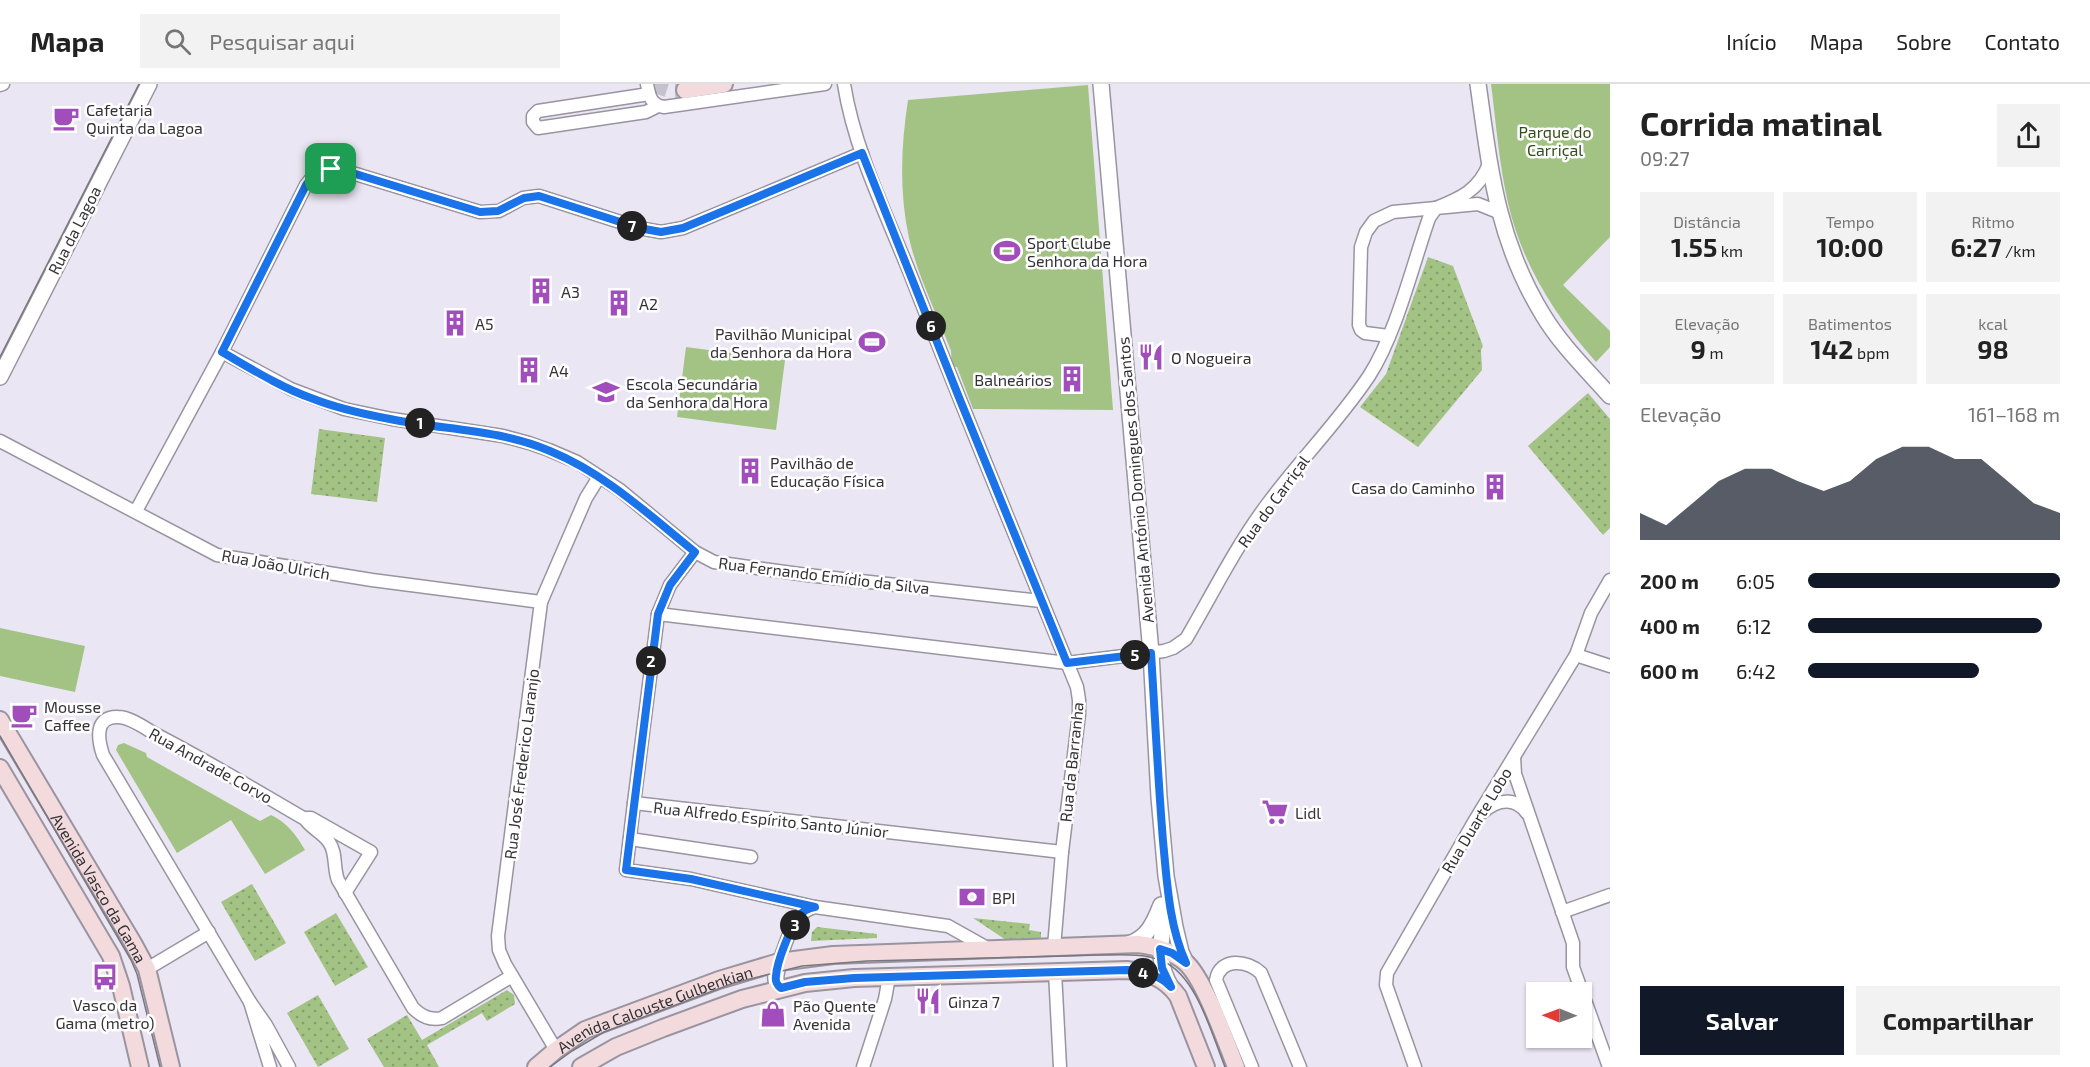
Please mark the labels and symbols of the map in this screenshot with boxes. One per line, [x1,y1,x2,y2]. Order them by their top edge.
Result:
place label: Cafetaria Quinta da Lagoa [86,100,203,138]
cafe icon: Cafetaria Quinta da Lagoa [51,103,81,133]
park label: Parque do Carriçal [1518,122,1592,160]
pin [305,143,356,194]
street label: Rua da Lagoa [44,183,104,277]
pin: 7 [617,211,647,241]
place label: Sport Clube Senhora da Hora [1027,233,1148,270]
sports icon: Sport Clube Senhora da Hora [992,236,1022,266]
building icon: A3 [526,276,556,306]
place label: A3 [561,282,580,301]
building icon: A2 [604,288,634,318]
place label: A2 [639,294,658,313]
building icon: A5 [440,308,470,338]
pin: 6 [916,311,946,341]
place label: A5 [475,314,494,333]
place label: Pavilhão Municipal da Senhora da Hora [710,324,852,361]
sports icon: Pavilhão Municipal da Senhora da Hora [857,327,887,357]
street label: Avenida António Domingues dos Santos [1113,336,1157,624]
restaurant icon: O Nogueira [1136,342,1166,372]
place label: O Nogueira [1171,348,1251,367]
building icon: A4 [514,355,544,385]
place label: A4 [549,361,569,380]
building icon: Balneários [1057,364,1087,394]
place label: Balneários [974,370,1052,389]
place label: Escola Secundária da Senhora da Hora [626,374,768,411]
school or university icon: Escola Secundária da Senhora da Hora [591,377,621,407]
pin: 1 [405,408,435,438]
street label: Rua do Carriçal [1233,451,1314,551]
place label: Pavilhão de Educação Física [770,453,884,491]
building icon: Pavilhão de Educação Física [735,456,765,486]
building icon: Casa do Caminho [1480,472,1510,502]
place label: Casa do Caminho [1351,478,1475,497]
street label: Rua João Ulrich [220,545,332,583]
street label: Rua Fernando Emídio da Silva [717,553,931,597]
pin: 5 [1120,640,1150,670]
pin: 2 [636,646,666,676]
street label: Rua José Frederico Laranjo [500,668,543,861]
place label: Mousse Caffee [44,697,101,734]
cafe icon: Mousse Caffee [9,700,39,730]
street label: Rua da Barranha [1055,701,1087,823]
street label: Rua Andrade Corvo [146,723,276,807]
street label: Rua Duarte Lobo [1437,764,1515,876]
street label: Rua Alfredo Espírito Santo Júnior [652,797,890,841]
supermarket icon: Lidl [1260,797,1290,827]
place label: Lidl [1295,803,1321,822]
street label: Avenida Vasco da Gama [48,809,151,966]
bank icon: BPI [957,882,987,912]
place label: BPI [992,888,1016,907]
pin: 3 [780,910,810,940]
pin: 4 [1128,958,1158,988]
street label: Avenida Calouste Gulbenkian [553,961,755,1056]
bus stop icon: Vasco da Gama (metro) [90,962,120,992]
north arrow [1526,982,1592,1048]
restaurant icon: Ginza 7 [913,986,943,1016]
place label: Ginza 7 [948,992,1000,1011]
place label: Vasco da Gama (metro) [55,995,155,1032]
place label: Pão Quente Avenida [793,996,876,1033]
shop icon: Pão Quente Avenida [758,999,788,1029]

